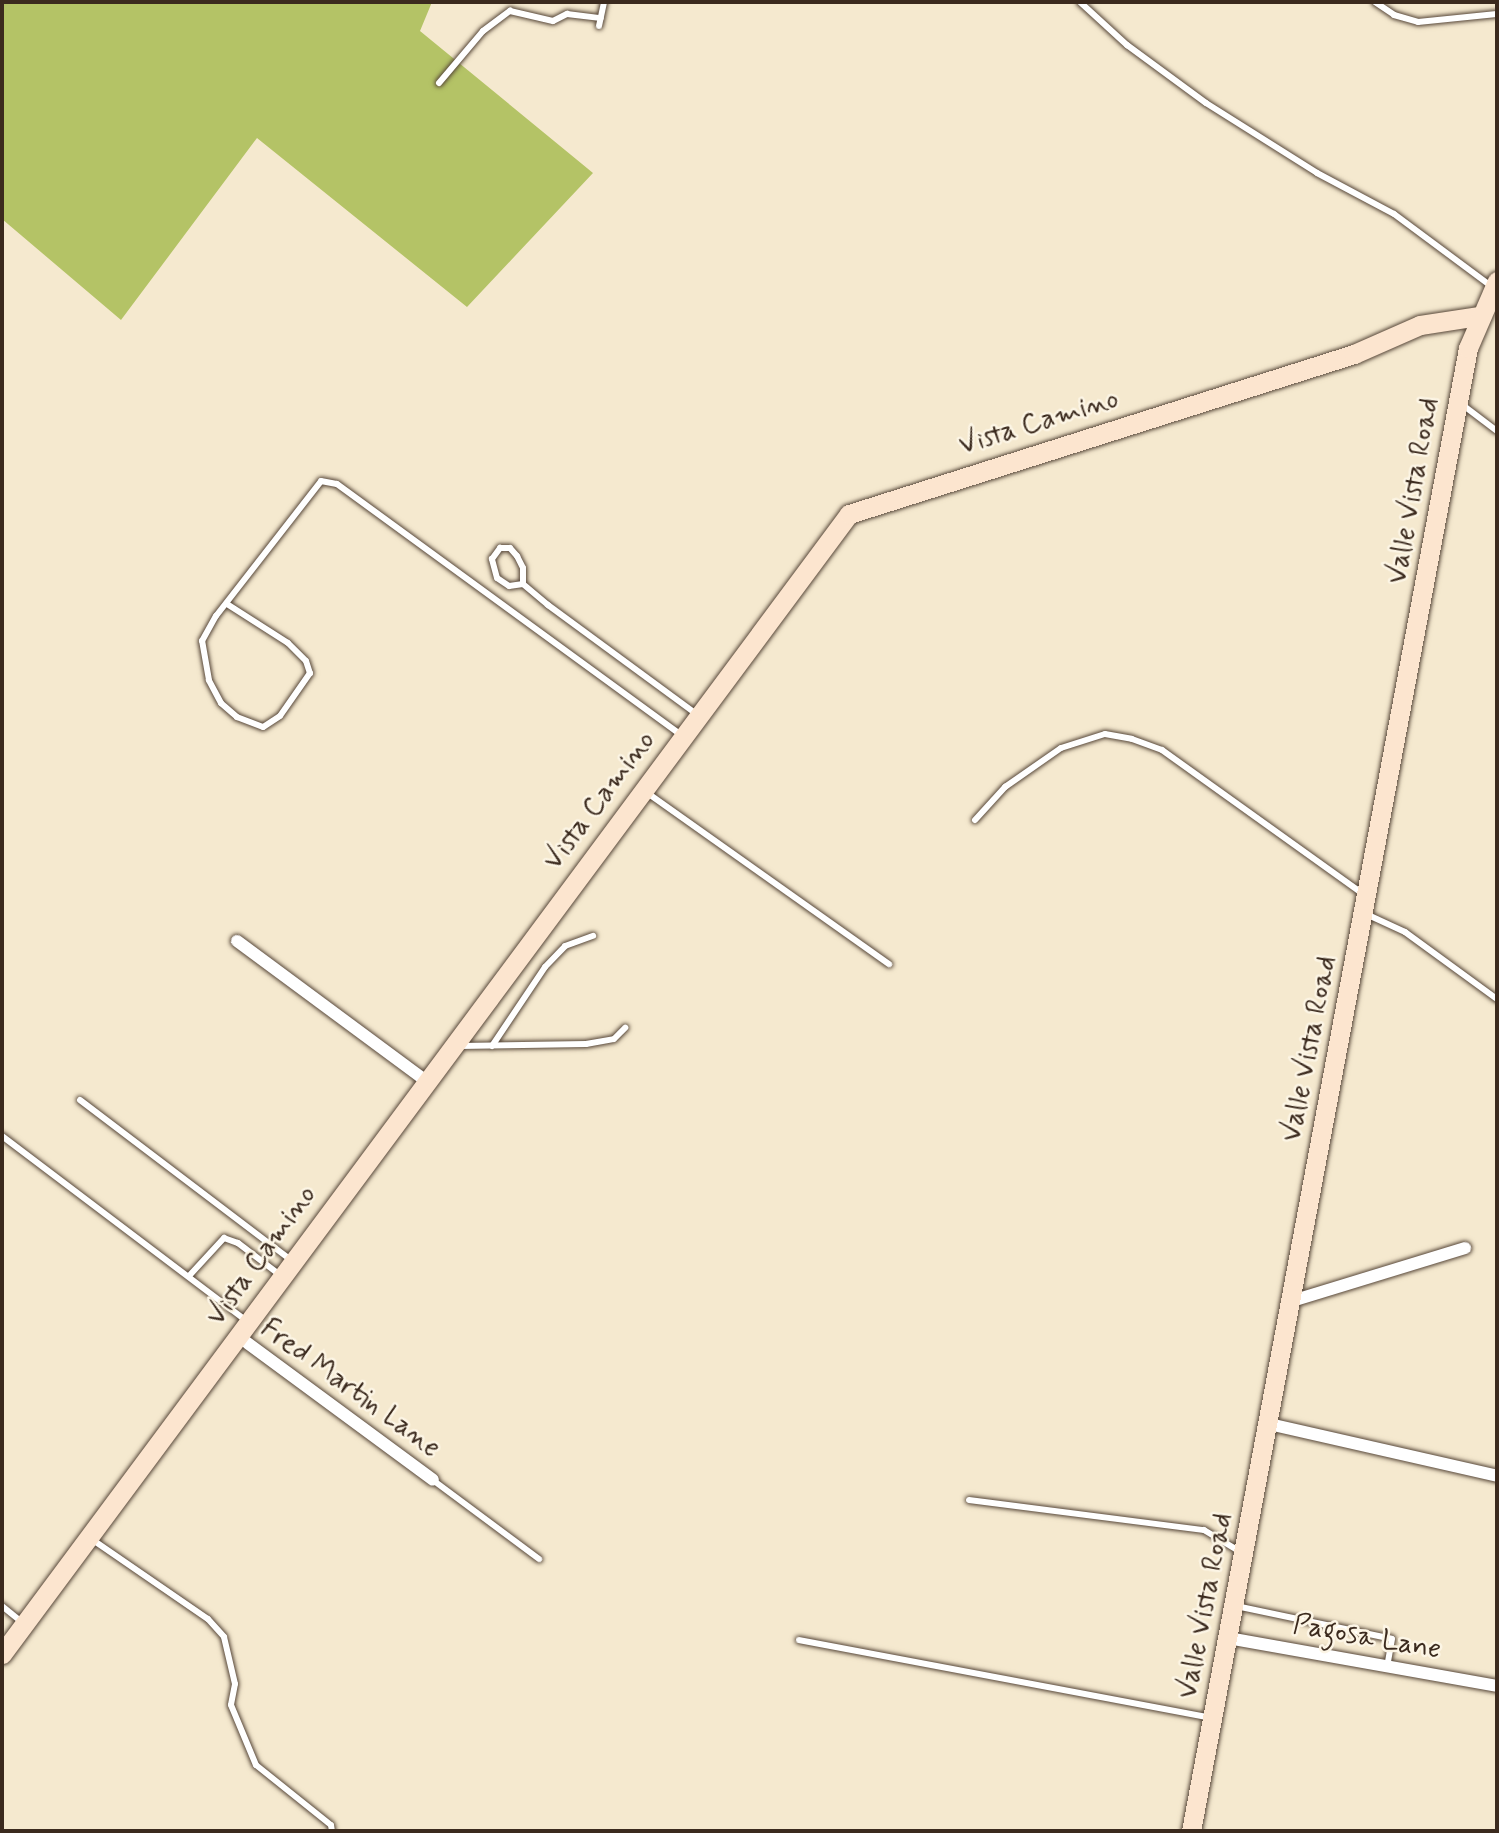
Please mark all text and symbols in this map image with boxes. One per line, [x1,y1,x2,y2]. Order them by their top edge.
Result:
street label: Vista Camino [955,383,1123,463]
street label: Valle Vista Road [1381,397,1447,585]
street label: Vista Camino [537,725,663,877]
street label: Valle Vista Road [1276,955,1344,1143]
street label: Vista Camino [200,1180,324,1332]
street label: Fred Martin Lane [255,1313,445,1465]
street label: Valle Vista Road [1172,1512,1240,1700]
street label: Pagosa Lane [1290,1608,1444,1668]

